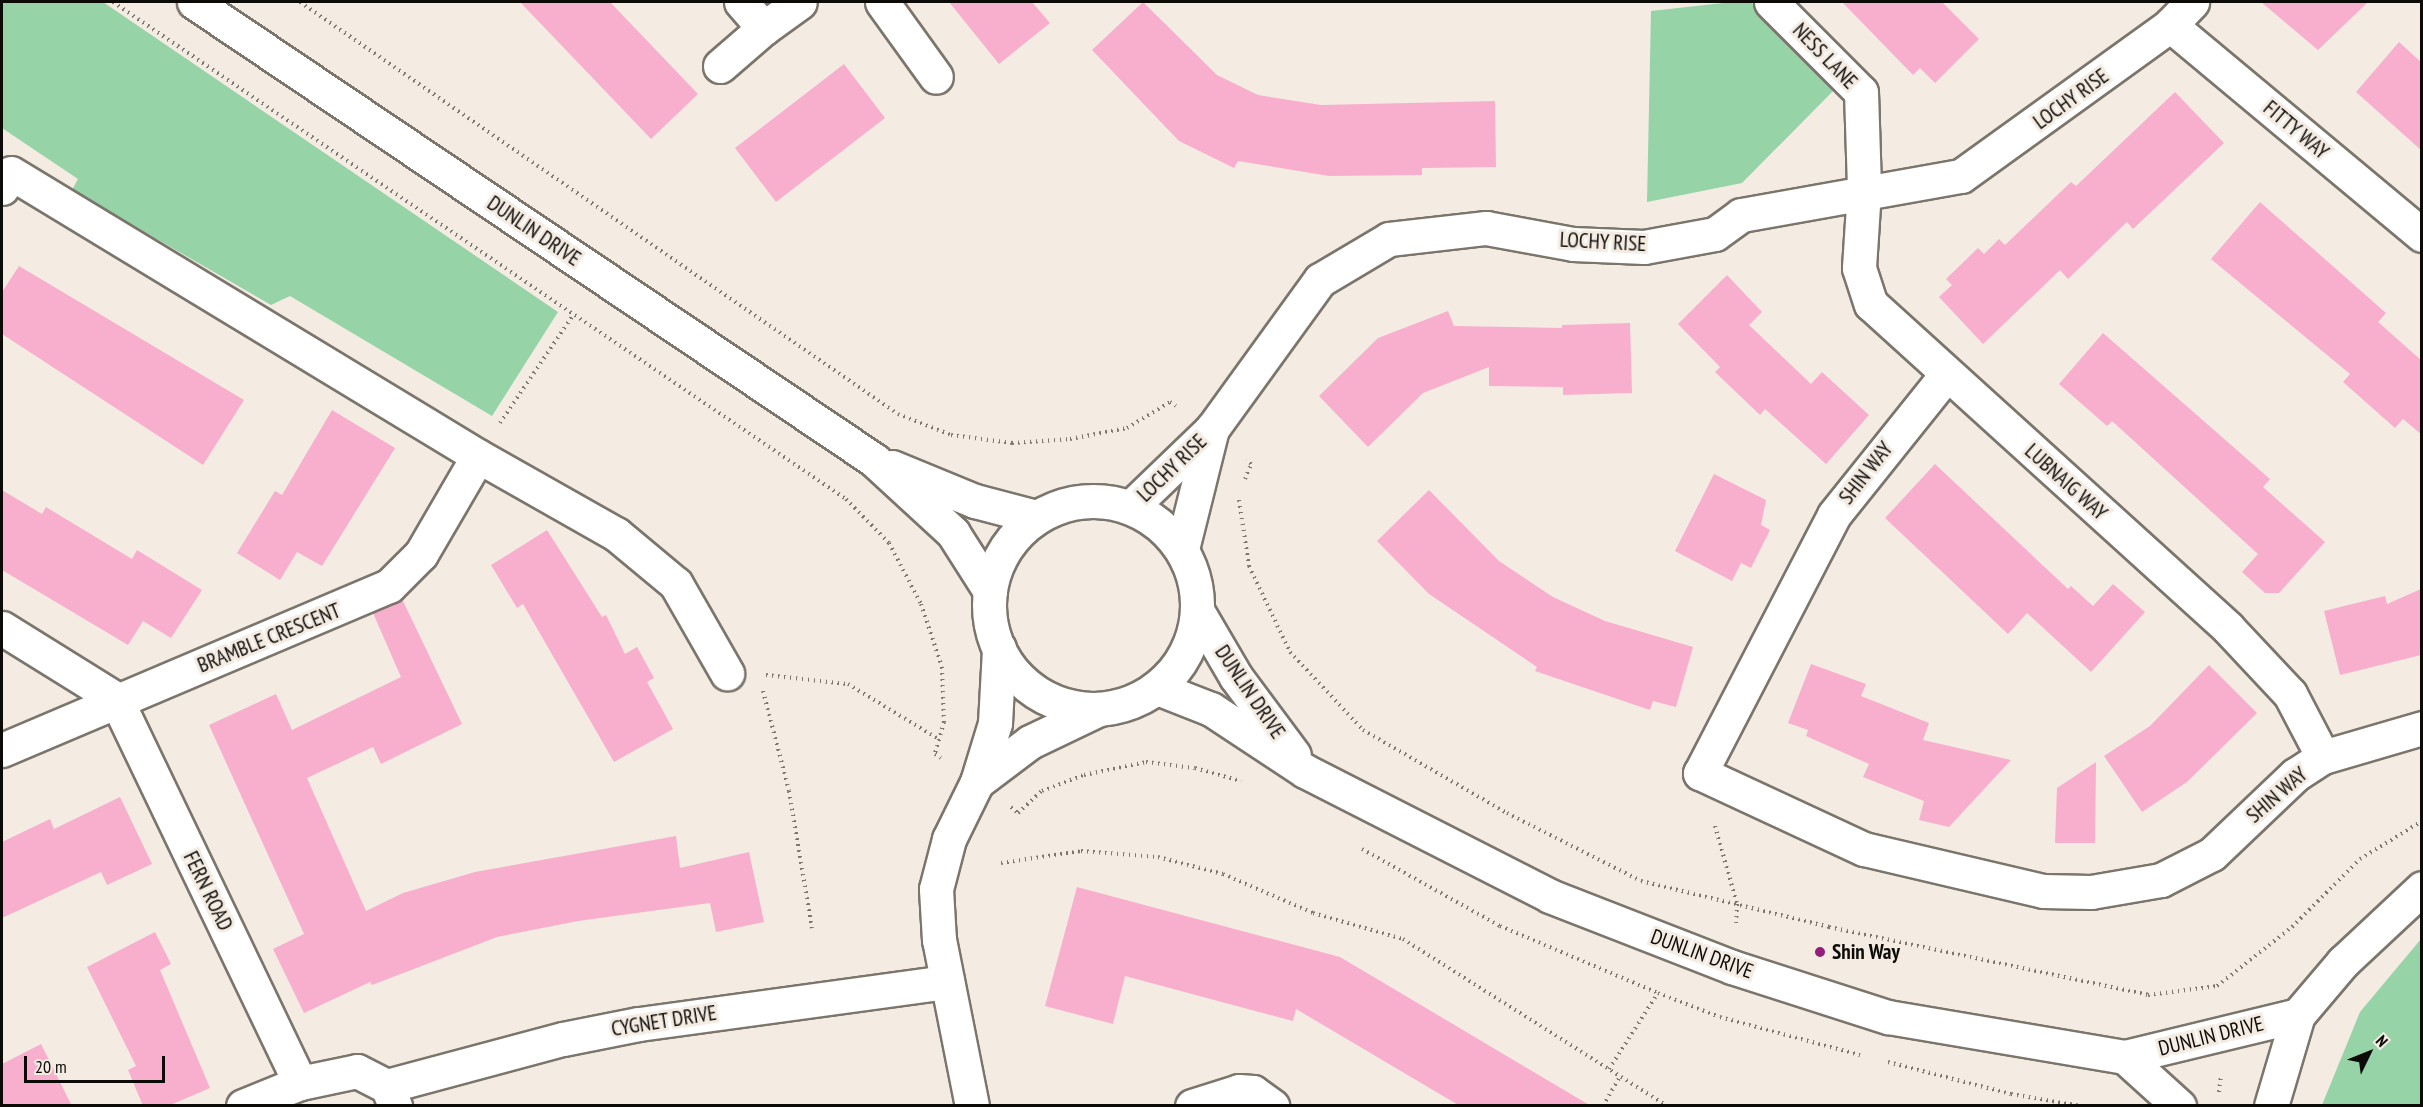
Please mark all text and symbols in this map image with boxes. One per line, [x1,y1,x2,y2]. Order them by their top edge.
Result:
street label: NESS LANE [1788,18,1862,94]
street label: LOCHY RISE [2028,63,2114,135]
street label: FITTY WAY [2258,95,2334,165]
street label: DUNLIN DRIVE [482,191,586,271]
street label: LOCHY RISE [1559,227,1647,257]
street label: LOCHY RISE [1132,429,1212,507]
street label: SHIN WAY [1834,437,1898,509]
street label: LUBNAIG WAY [2020,438,2112,526]
street label: BRAMBLE CRESCENT [194,598,344,678]
street label: DUNLIN DRIVE [1210,640,1290,744]
street label: SHIN WAY [2241,762,2313,828]
street label: FERN ROAD [178,847,238,935]
street label: DUNLIN DRIVE [1647,924,1757,984]
place label: Shin Way [1832,939,1900,965]
marker: Shin Way [1813,945,1827,959]
street label: CYGNET DRIVE [609,1000,719,1042]
street label: DUNLIN DRIVE [2156,1011,2266,1061]
north arrow [2339,1023,2399,1083]
text: N [2372,1031,2392,1051]
scale bar [27,1044,168,1082]
text: 20 m [35,1055,67,1078]

